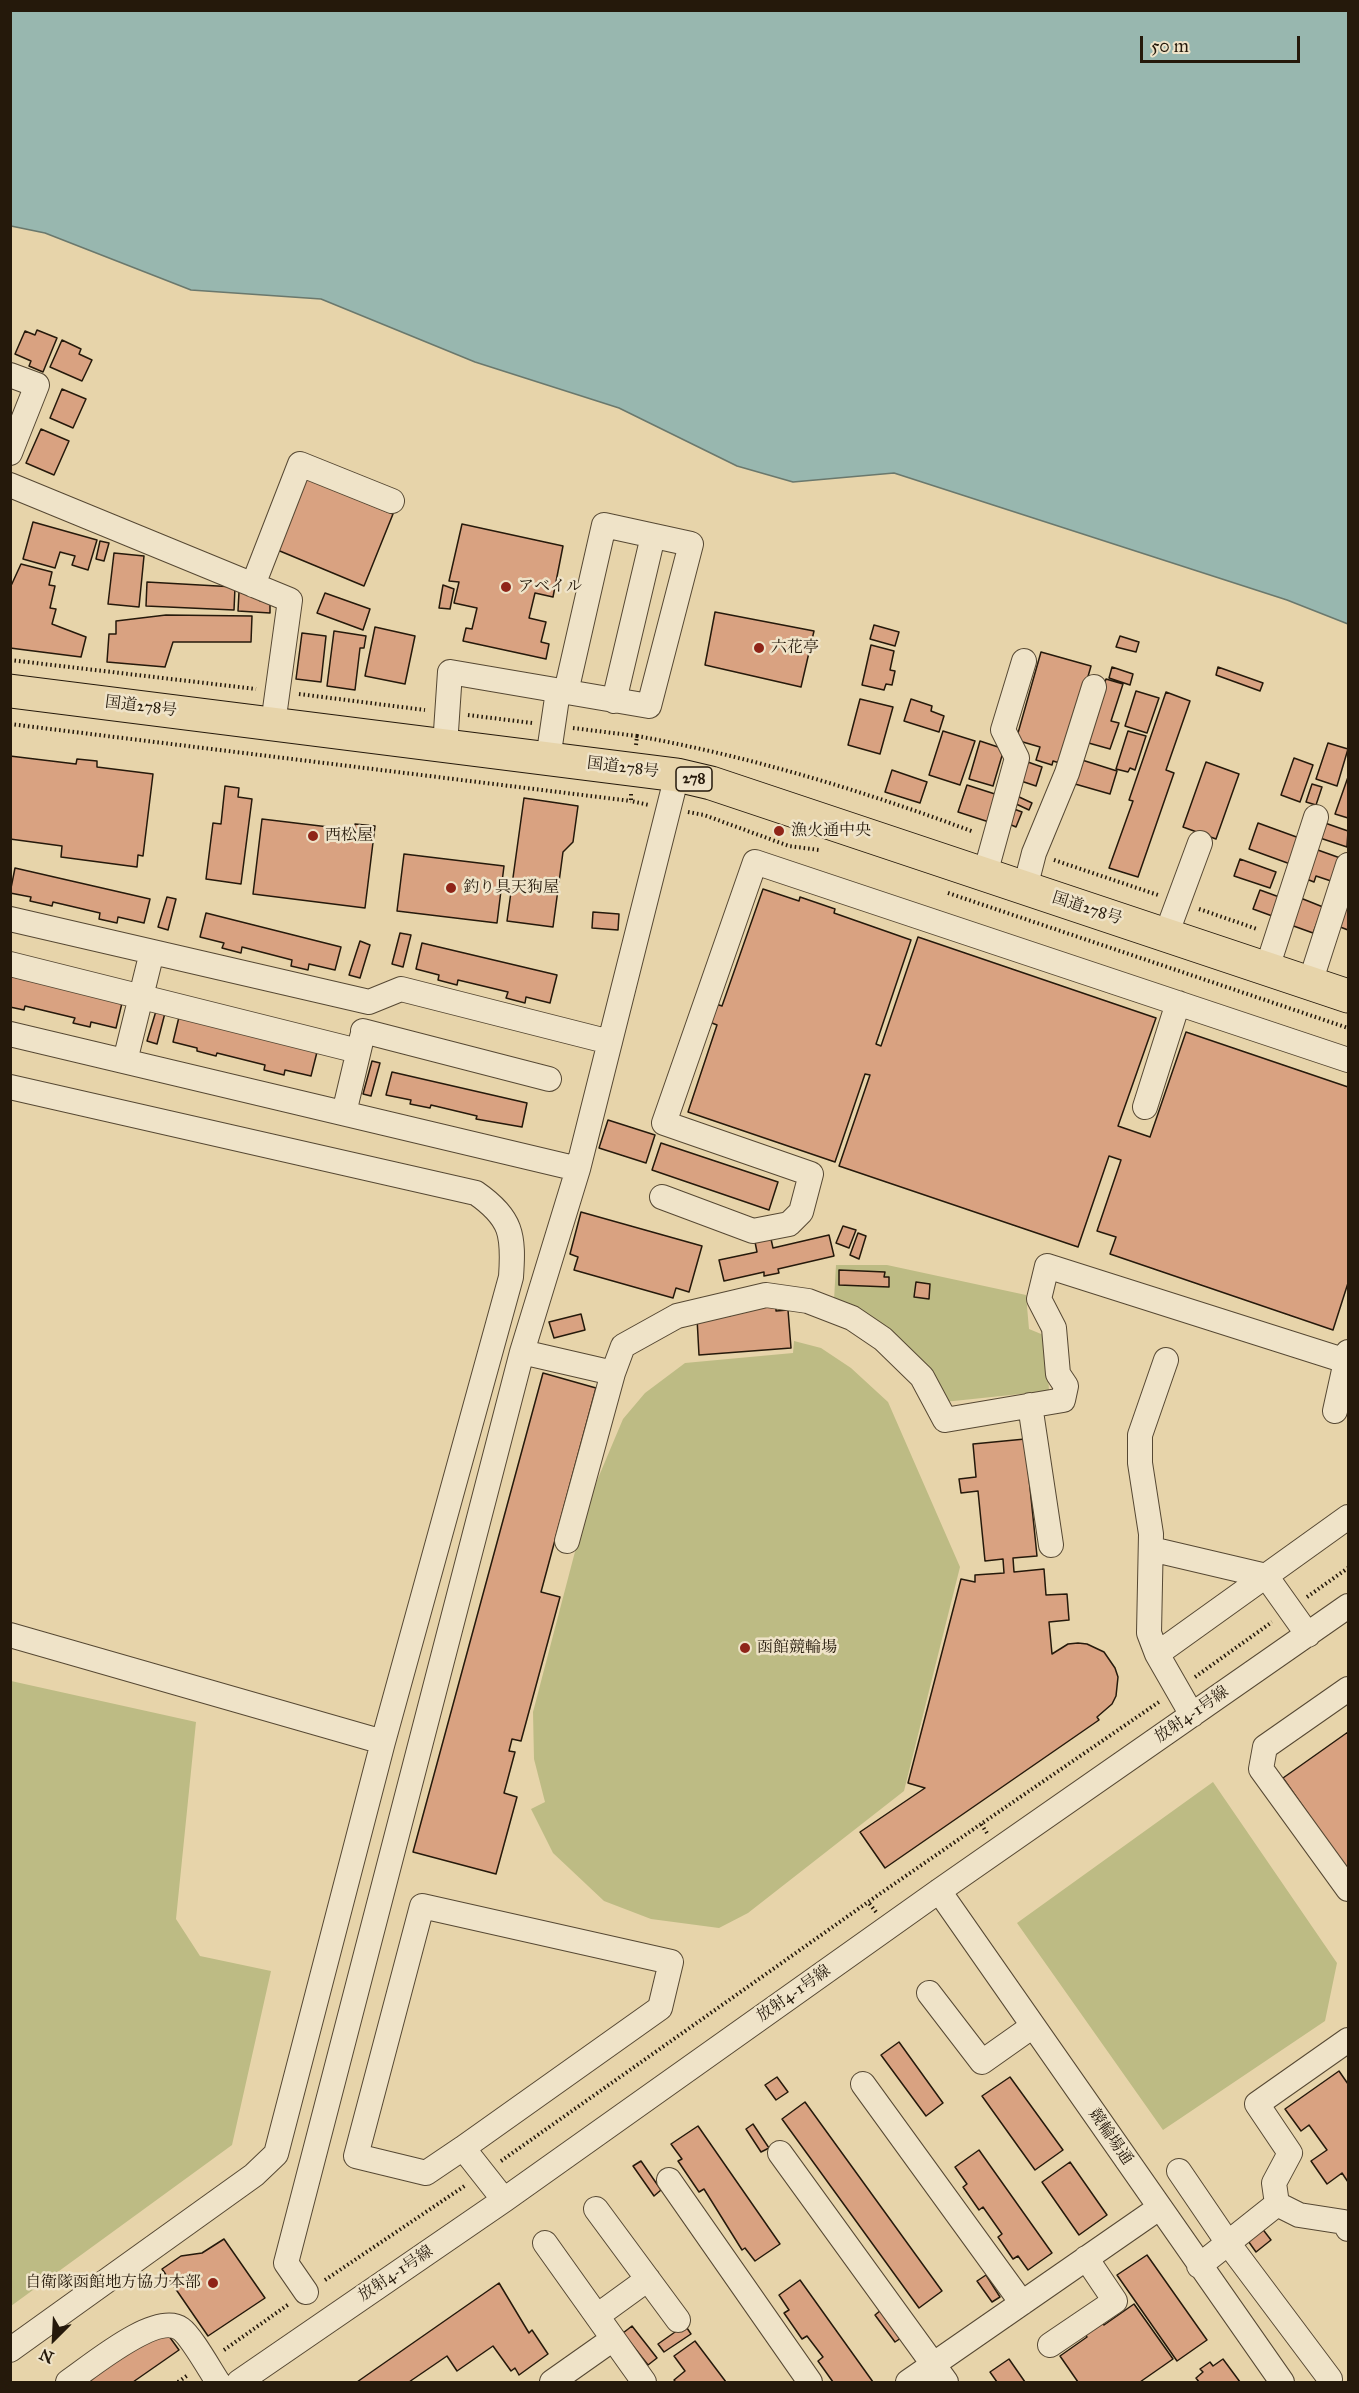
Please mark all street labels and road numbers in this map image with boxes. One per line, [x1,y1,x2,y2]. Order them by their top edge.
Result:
street label: 国道278号 [104,693,178,721]
street label: 国道278号 [586,754,660,782]
road number: 278 [676,767,712,791]
street label: 国道278号 [1050,889,1124,929]
street label: 放射4-1号線 [1151,1683,1233,1747]
street label: 放射4-1号線 [753,1962,835,2026]
street label: 競輪場通 [1084,2105,1136,2169]
street label: 放射4-1号線 [355,2242,437,2306]

